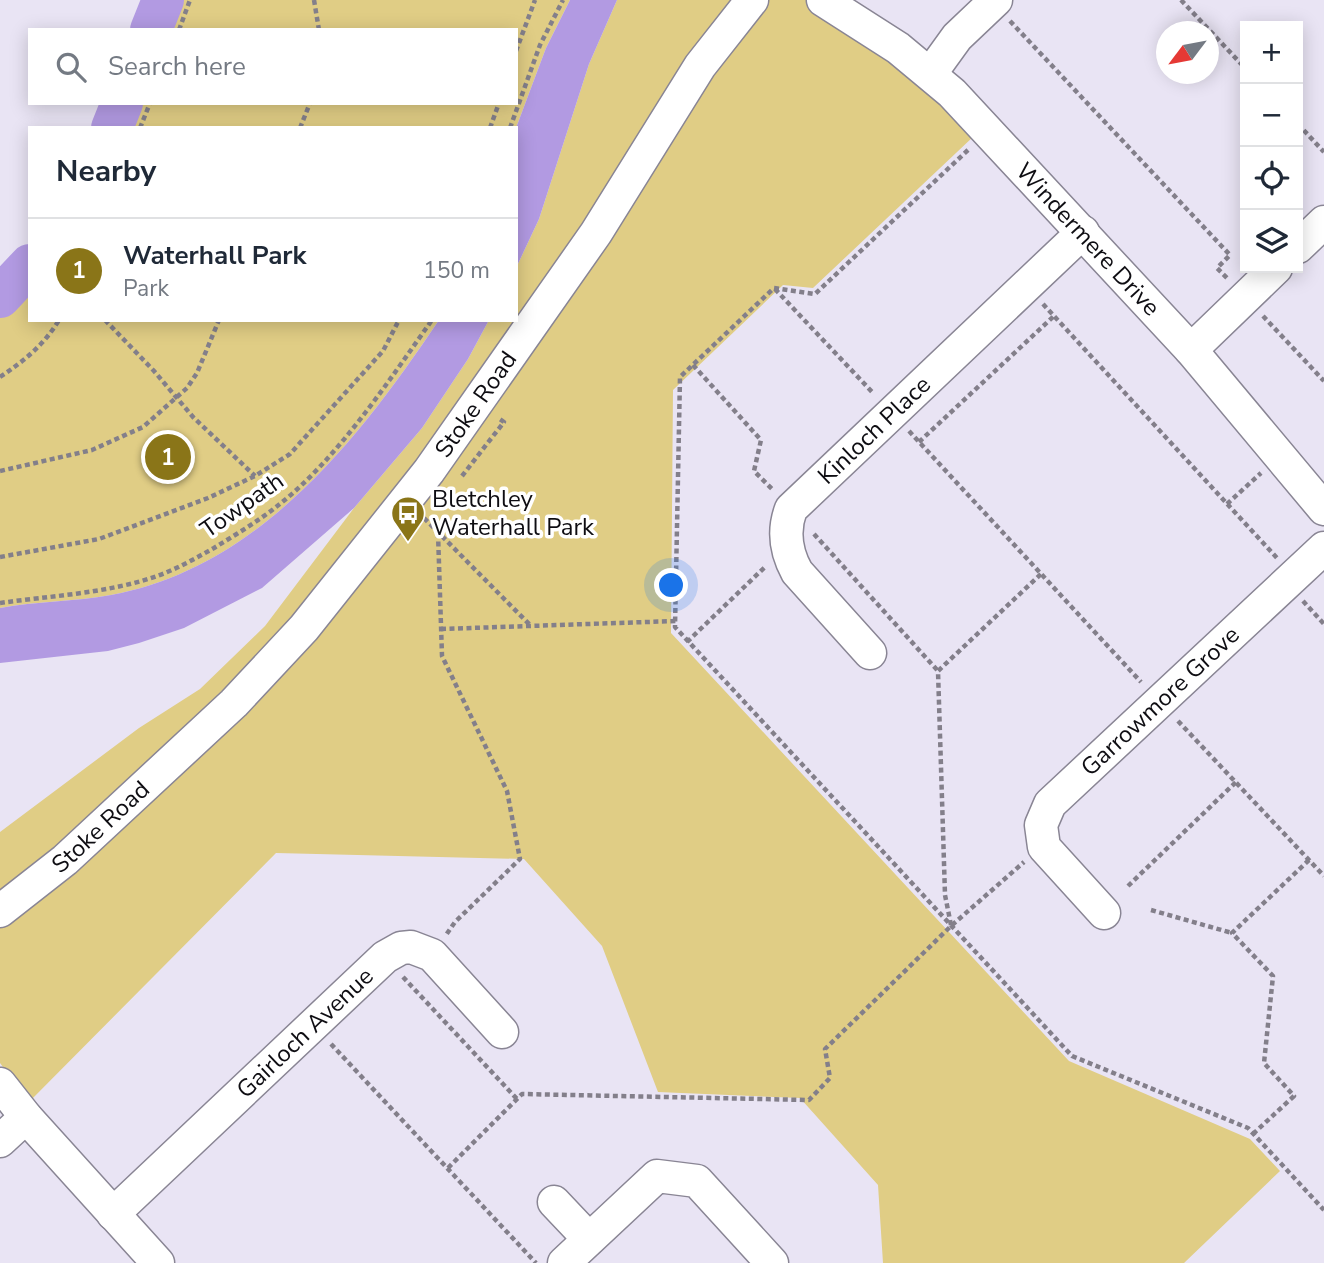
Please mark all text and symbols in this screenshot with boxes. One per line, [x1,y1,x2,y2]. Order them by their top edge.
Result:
north arrow [1156,21,1219,84]
map controls [1240,21,1303,273]
button: + [1240,21,1303,84]
search box [28,28,518,105]
icon: search [52,48,90,86]
text: Search here [108,49,246,84]
button: − [1240,84,1303,147]
button: locate [1240,147,1303,210]
text: Nearby [56,151,156,192]
street label: Windermere Drive [1009,156,1167,323]
button: layers [1240,210,1303,273]
text: Waterhall Park [123,238,306,273]
text: 1 [72,255,86,286]
text: 150 m [423,255,490,286]
text: Park [123,273,169,304]
street label: Stoke Road [427,345,524,464]
street label: Kinloch Place [811,369,937,491]
pin: 1 [145,431,191,483]
street label: Towpath [194,465,290,545]
place label: Bletchley Waterhall Park [432,483,595,543]
bus stop icon: Bletchley Waterhall Park [389,494,427,543]
your location [654,568,688,602]
street label: Garrowmore Grove [1074,619,1246,783]
street label: Stoke Road [45,774,156,881]
street label: Gairloch Avenue [229,960,380,1105]

